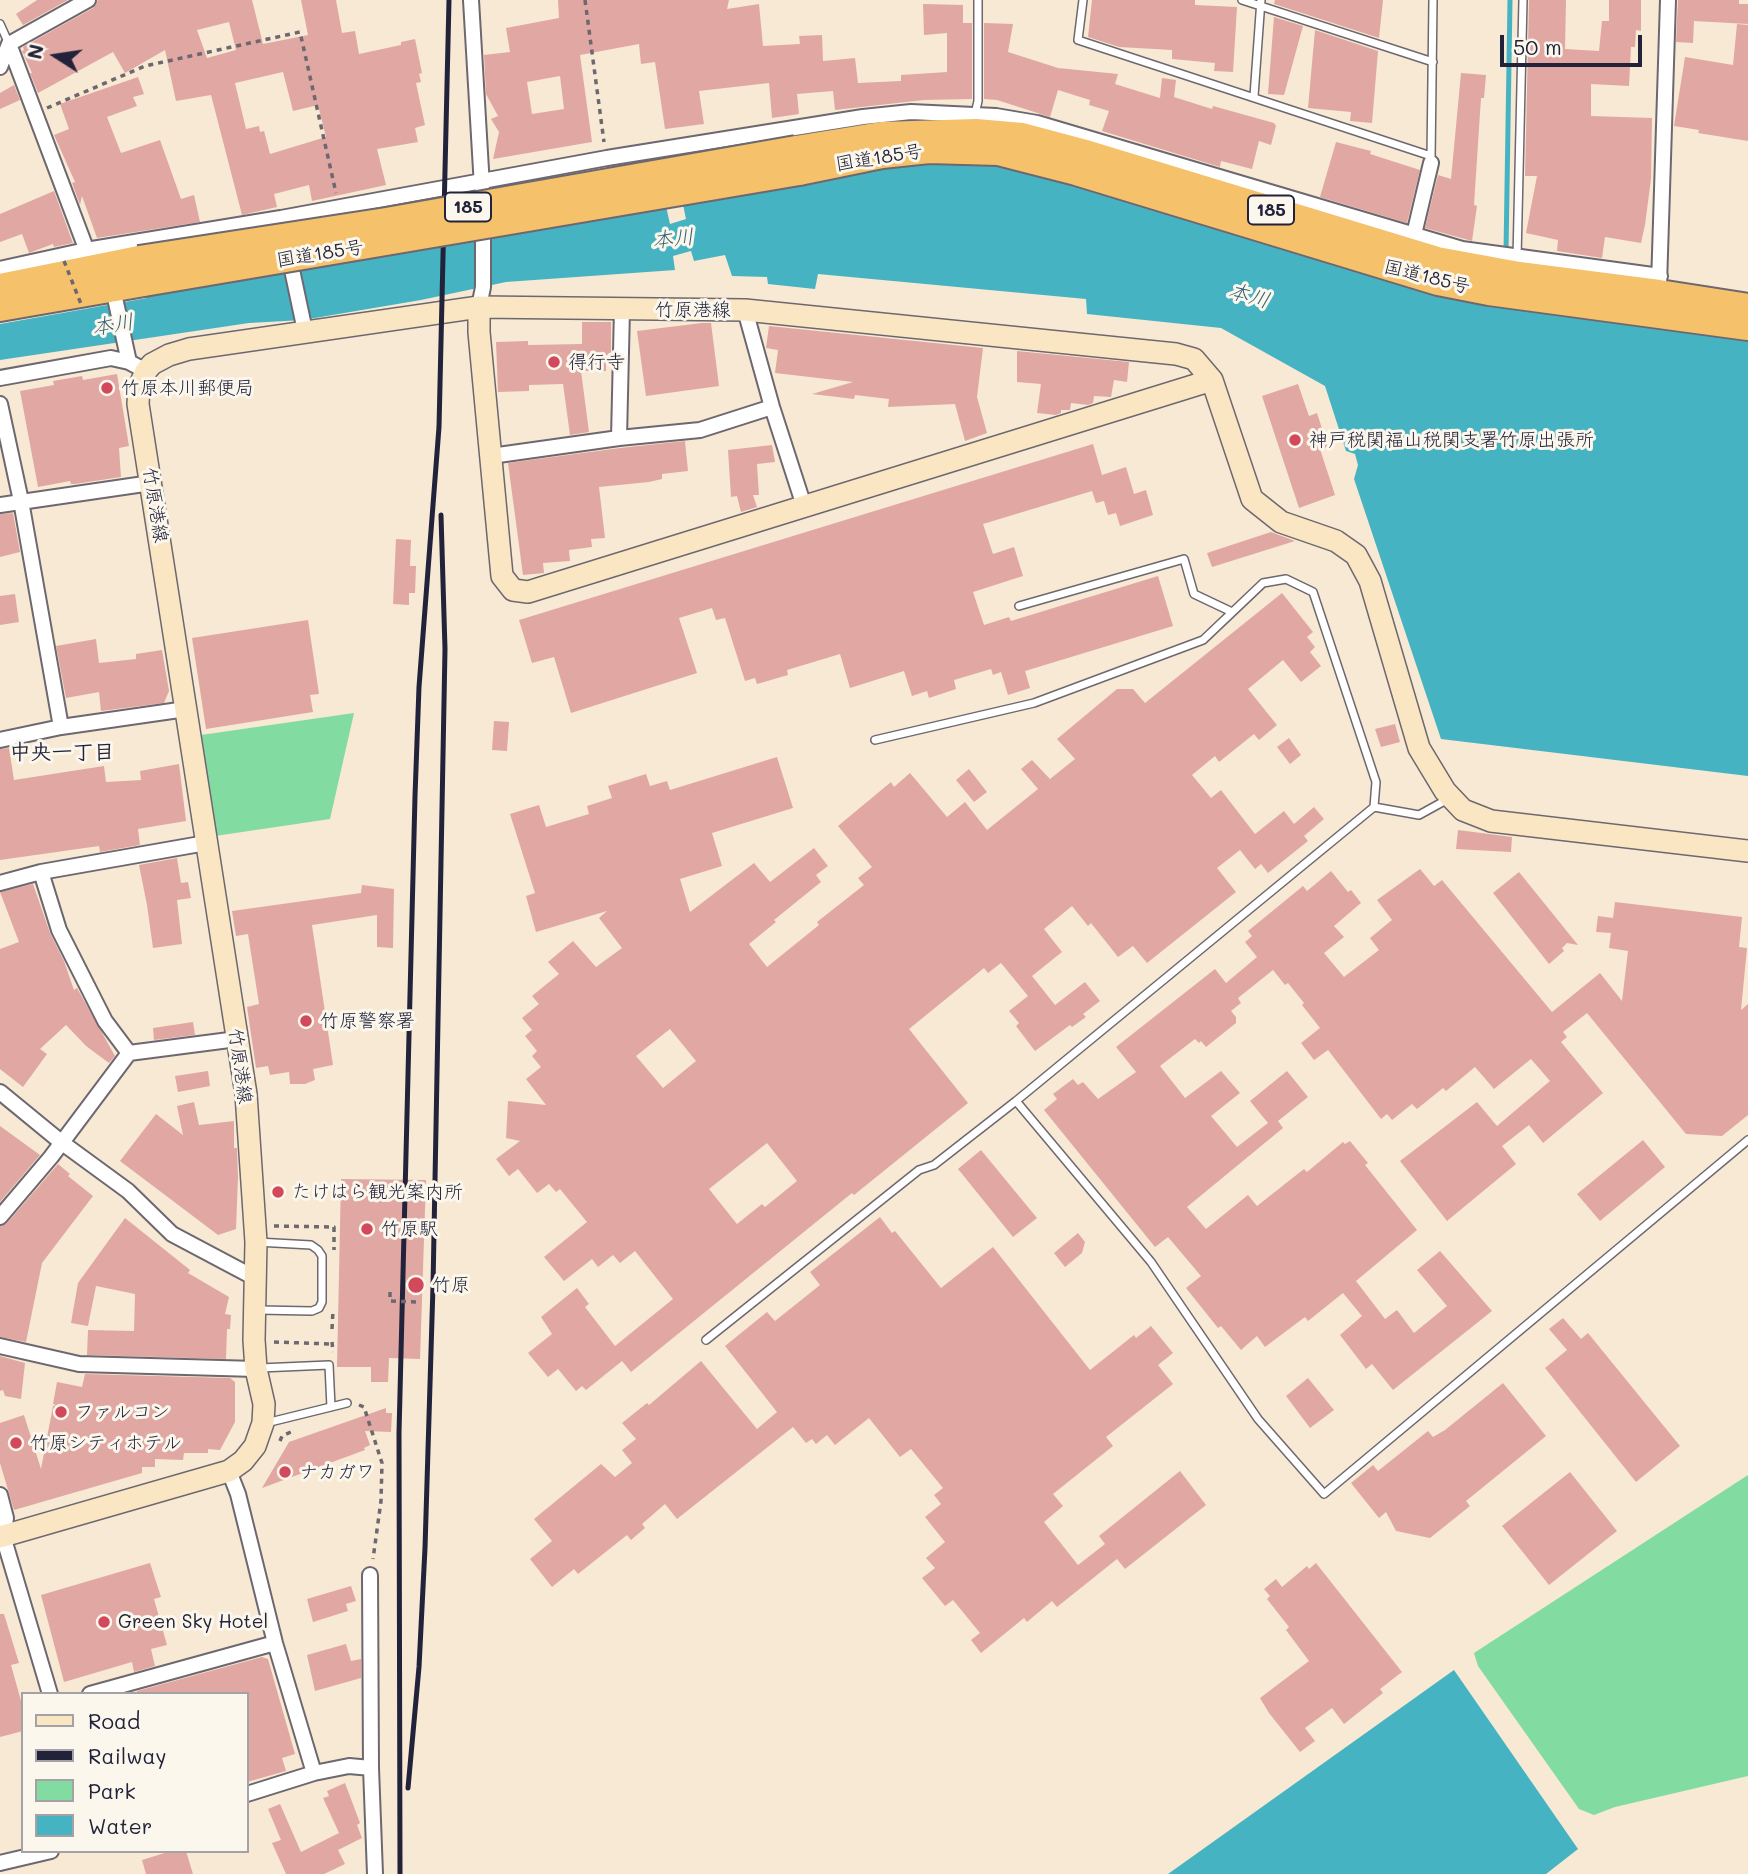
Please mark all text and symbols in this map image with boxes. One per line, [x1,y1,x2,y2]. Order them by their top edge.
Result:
north arrow [21,21,91,91]
scale bar [1503,21,1645,65]
text: 50 m [1513,33,1562,60]
text: N [21,42,49,61]
street label: 国道185号 [834,140,924,176]
road number: 185 [445,192,491,222]
road number: 185 [1248,196,1294,224]
water label: 本川 [651,224,695,254]
street label: 国道185号 [275,236,365,272]
street label: 国道185号 [1382,255,1472,299]
water label: 本川 [1225,278,1273,314]
street label: 竹原港線 [655,299,731,321]
water label: 本川 [90,309,136,341]
place label: 得行寺 [568,351,625,373]
marker: 得行寺 [546,354,562,370]
place label: 竹原本川郵便局 [121,377,254,399]
marker: 竹原本川郵便局 [99,380,115,396]
place label: 神戸税関福山税関支署竹原出張所 [1309,429,1594,451]
marker: 神戸税関福山税関支署竹原出張所 [1287,432,1303,448]
street label: 竹原港線 [138,466,172,544]
district label: 中央一丁目 [10,740,114,766]
place label: 竹原警察署 [320,1010,415,1032]
marker: 竹原警察署 [298,1013,314,1029]
street label: 竹原港線 [223,1027,257,1105]
place label: たけはら観光案内所 [292,1181,463,1203]
marker: たけはら観光案内所 [270,1184,286,1200]
place label: 竹原駅 [381,1218,438,1240]
marker: 竹原駅 [359,1221,375,1237]
place label: 竹原 [432,1274,470,1296]
marker: 竹原 [406,1275,426,1295]
place label: ファルコン [75,1401,170,1423]
marker: ファルコン [53,1404,69,1420]
place label: 竹原シティホテル [30,1432,182,1454]
marker: 竹原シティホテル [8,1435,24,1451]
place label: ナカガワ [299,1461,375,1483]
marker: ナカガワ [277,1464,293,1480]
place label: Green Sky Hotel [118,1611,268,1633]
marker: Green Sky Hotel [96,1614,112,1630]
legend [21,1692,248,1853]
text: Road [88,1707,140,1734]
text: Railway [88,1742,167,1769]
text: Park [88,1777,136,1804]
text: Water [88,1812,152,1839]

